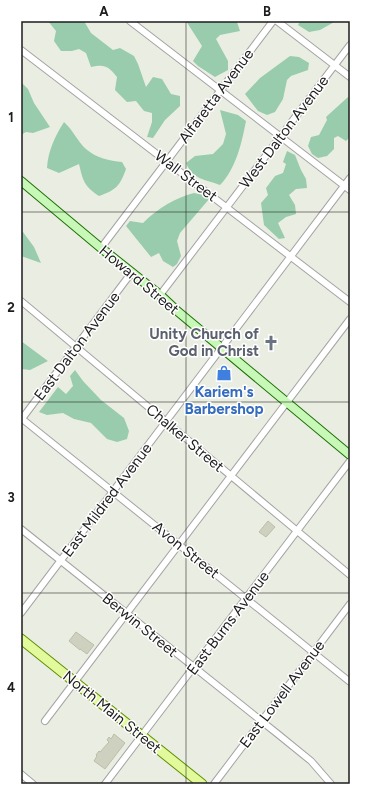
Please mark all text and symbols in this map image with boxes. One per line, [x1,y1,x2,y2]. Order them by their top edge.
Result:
text: A [99,4,109,19]
text: B [263,4,271,19]
street label: Alfaretta Avenue [175,45,257,147]
street label: West Dalton Avenue [236,72,332,192]
text: 1 [8,110,14,125]
street label: Wall Street [151,147,221,206]
street label: Howard Street [95,241,183,319]
street label: East Dalton Avenue [30,288,124,404]
text: 2 [7,300,15,315]
place label: Unity Church of God in Christ [149,325,259,360]
church icon: Unity Church of God in Christ [262,334,280,352]
shop icon: Kariem's Barbershop [215,364,233,382]
place label: Kariem's Barbershop [184,383,264,418]
street label: Chalker Street [142,400,228,476]
street label: East Mildred Avenue [58,440,156,560]
text: 3 [7,490,15,505]
street label: Avon Street [149,518,223,582]
street label: East Burns Avenue [183,568,273,678]
street label: Berwin Street [99,589,182,661]
street label: East Lowell Avenue [236,637,328,751]
street label: North Main Street [59,667,165,757]
text: 4 [7,680,15,695]

